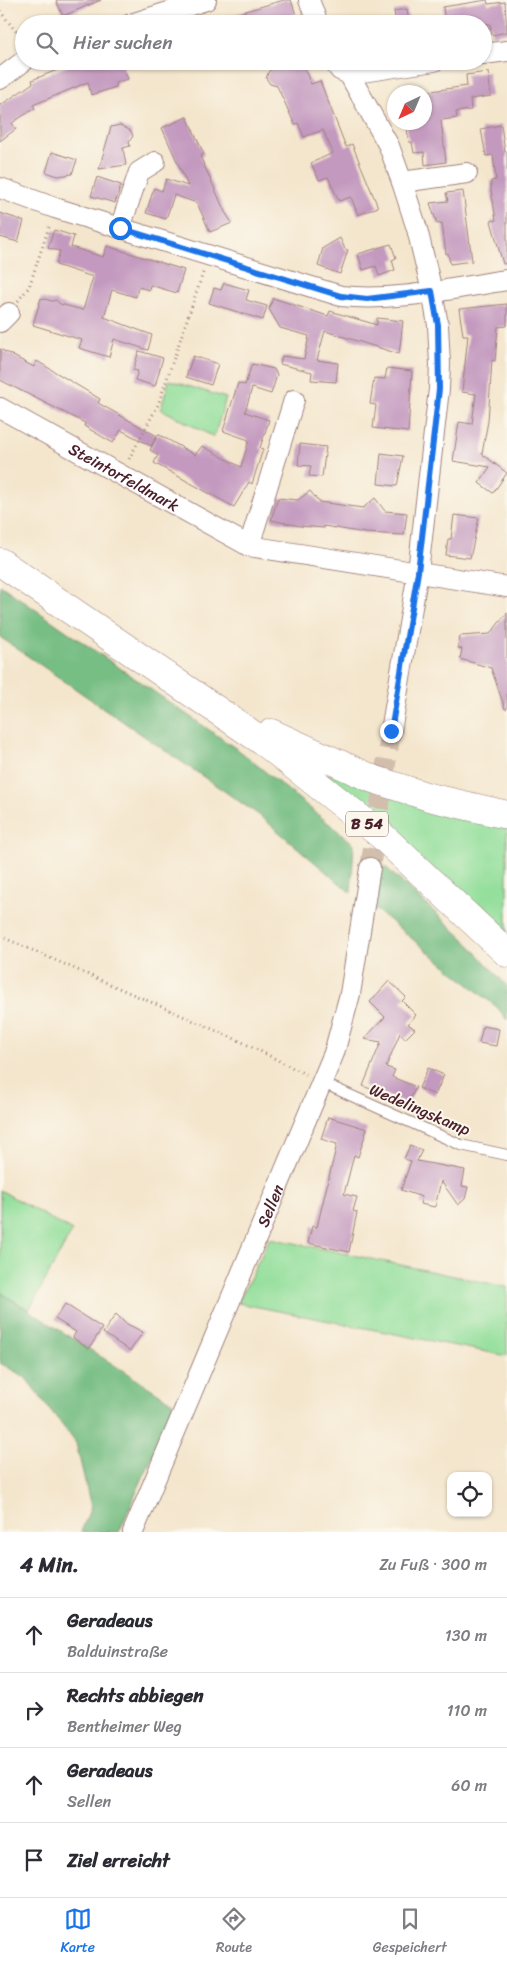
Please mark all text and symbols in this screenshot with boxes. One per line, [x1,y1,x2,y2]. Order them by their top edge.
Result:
search box [15,15,492,70]
text: Hier suchen [73,26,173,59]
icon: search [33,29,61,57]
north arrow [387,85,432,130]
route start [109,217,132,240]
street label: Steintorfeldmark [63,435,185,520]
route end [380,720,403,743]
road number: B 54 [346,812,388,836]
street label: Wedelingskamp [365,1075,475,1144]
street label: Sellen [248,1179,293,1232]
map controls [447,1472,492,1517]
button: locate [447,1472,492,1517]
text: 4 Min. [20,1546,79,1584]
text: Zu Fuß · 300 m [379,1550,487,1579]
text: Geradeaus [67,1604,153,1637]
icon: ahead [20,1621,48,1649]
text: 130 m [445,1621,487,1650]
text: Balduinstraße [67,1637,168,1666]
text: Rechts abbiegen [67,1679,204,1712]
icon: right [20,1696,48,1724]
text: 110 m [447,1696,487,1725]
text: Bentheimer Weg [67,1712,182,1741]
text: Geradeaus [67,1754,153,1787]
icon: ahead [20,1771,48,1799]
text: 60 m [451,1771,487,1800]
text: Sellen [67,1787,111,1816]
text: Ziel erreicht [67,1844,170,1877]
icon: arrive [20,1846,48,1874]
tab: Karte [60,1905,95,1960]
tab: Route [216,1905,252,1960]
tab: Gespeichert [373,1905,447,1960]

